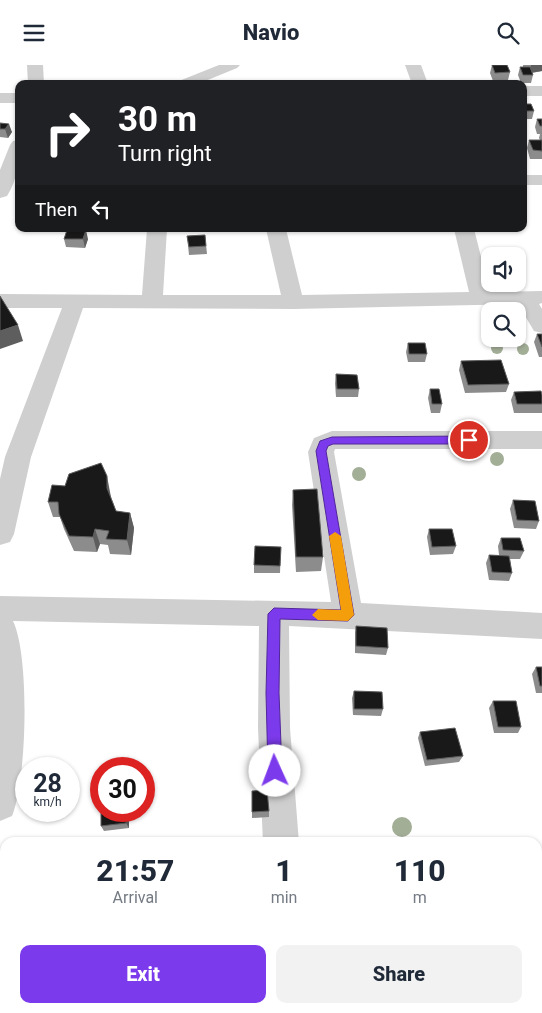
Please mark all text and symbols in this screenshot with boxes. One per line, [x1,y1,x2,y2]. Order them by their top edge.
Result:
icon: menu [20,19,48,47]
icon: search [494,19,522,47]
text: Navio [243,20,299,45]
text: 30 m [118,99,197,140]
icon: right [35,100,100,165]
text: Turn right [118,141,212,166]
icon: left [87,195,115,223]
text: Then [35,198,77,221]
map controls [481,247,526,347]
button: sound [481,247,526,292]
button: search [481,302,526,347]
pin [448,419,490,461]
icon: arrive [455,426,483,454]
position arrow [248,744,300,796]
speed limit sign: 30 [90,757,155,822]
text: 28 [33,769,62,798]
text: km/h [33,795,62,809]
text: 21:57 [96,853,174,888]
text: 1 [275,853,293,888]
text: 110 [394,853,446,888]
text: Arrival [113,888,158,907]
text: min [271,888,297,907]
text: m [413,888,427,907]
button: Exit [20,945,266,1003]
button: Share [276,945,522,1003]

